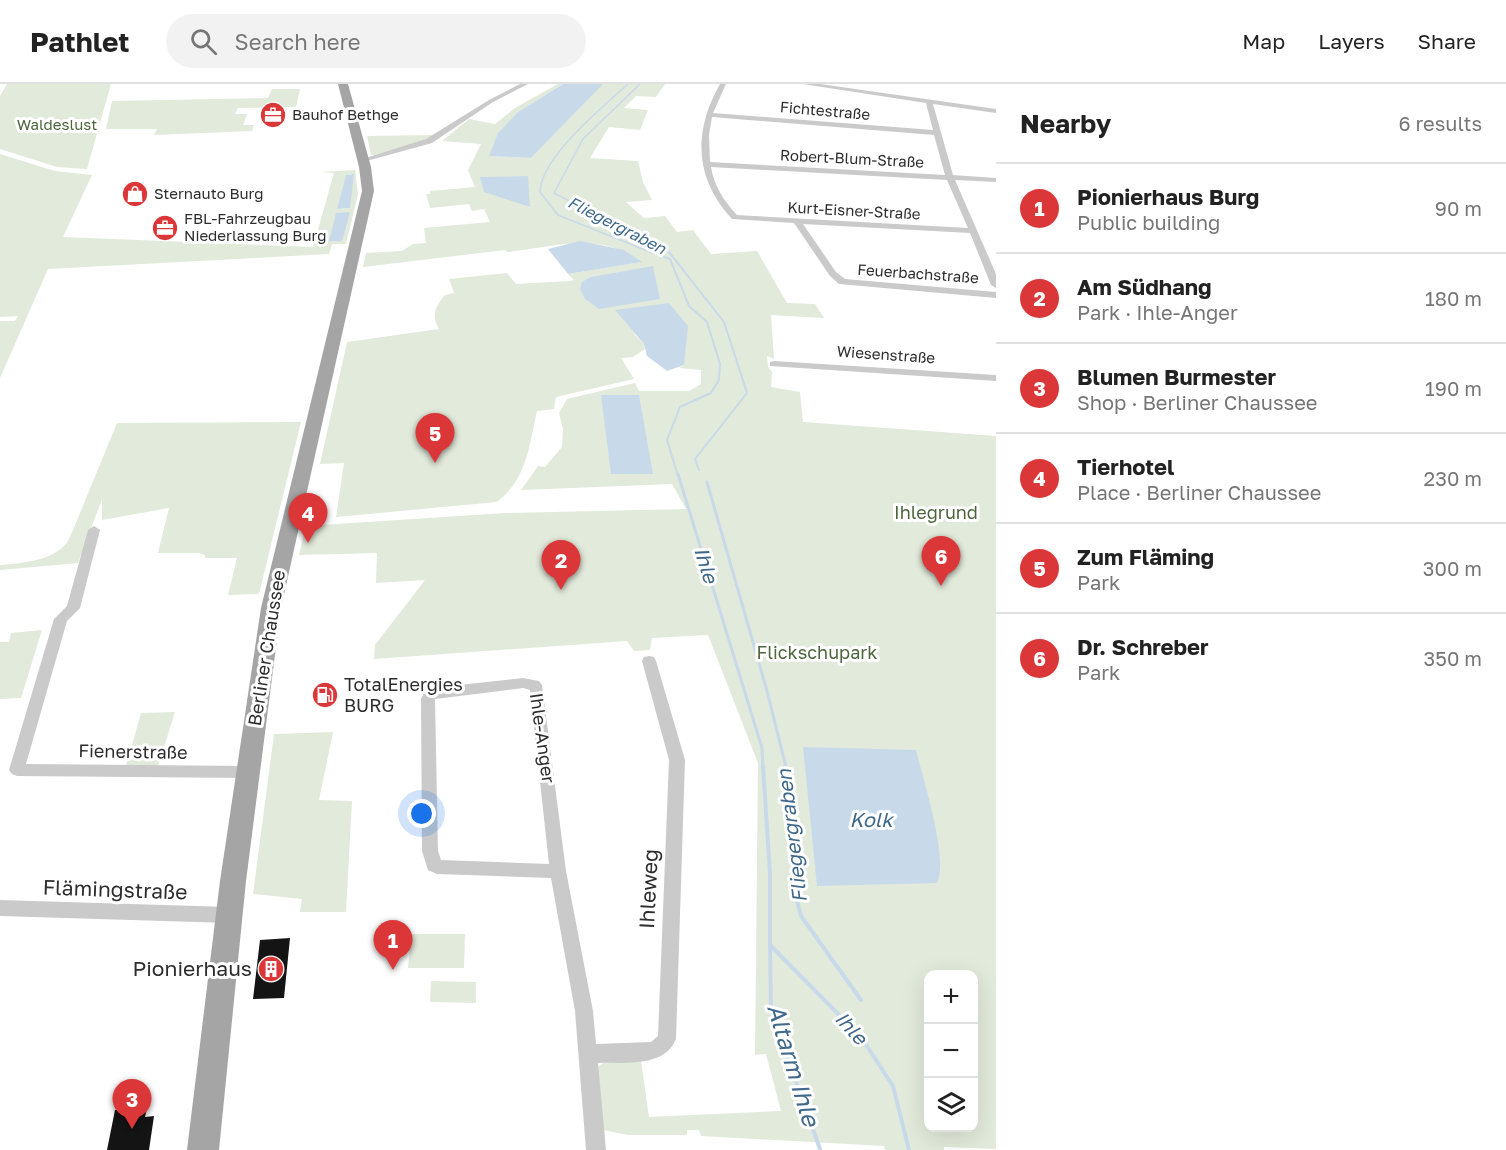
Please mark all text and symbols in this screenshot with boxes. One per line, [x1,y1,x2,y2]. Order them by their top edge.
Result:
search box [166,14,586,68]
text: Pathlet [30,25,130,58]
icon: search [187,25,220,58]
text: Search here [235,28,361,55]
text: Map [1242,28,1285,54]
text: Layers [1318,28,1385,54]
text: Share [1418,28,1476,54]
street label: Fichtestraße [779,97,871,123]
office icon: Bauhof Bethge [258,100,288,130]
place label: Bauhof Bethge [292,105,399,123]
text: Nearby [1020,108,1111,139]
text: 6 results [1398,111,1482,135]
park label: Waldeslust [17,115,97,133]
street label: Robert-Blum-Straße [780,145,925,171]
shop icon: Sternauto Burg [120,179,150,209]
text: Pionierhaus Burg [1077,183,1259,210]
place label: Sternauto Burg [154,184,263,202]
water label: Fliegergraben [565,192,670,259]
text: 1 [1034,196,1045,220]
text: 90 m [1435,196,1482,220]
street label: Kurt-Eisner-Straße [787,198,921,222]
place label: FBL-Fahrzeugbau Niederlassung Burg [184,209,326,244]
text: Public building [1077,210,1220,234]
office icon: FBL-Fahrzeugbau Niederlassung Burg [150,213,180,243]
street label: Feuerbachstraße [857,260,980,286]
text: Am Südhang [1077,273,1212,300]
text: 2 [1033,286,1046,310]
text: 180 m [1425,286,1482,310]
text: Park · Ihle-Anger [1077,300,1238,324]
street label: Wiesenstraße [836,342,936,366]
text: Blumen Burmester [1077,363,1276,390]
text: 3 [1033,376,1046,400]
text: 190 m [1425,376,1482,400]
text: Shop · Berliner Chaussee [1077,390,1317,414]
pin: 5 [416,414,454,463]
text: Tierhotel [1077,453,1174,480]
text: 4 [1033,466,1046,490]
text: 230 m [1424,466,1482,490]
text: Place · Berliner Chaussee [1077,480,1321,504]
pin: 4 [288,494,328,543]
park label: Ihlegrund [894,501,978,523]
pin: 6 [922,536,960,586]
pin: 2 [542,540,580,590]
text: Zum Fläming [1077,543,1214,570]
water label: Ihle [690,544,724,587]
text: 5 [1033,556,1046,580]
text: 300 m [1423,556,1482,580]
street label: Berliner Chaussee [243,568,289,727]
text: Park [1077,570,1120,594]
text: Dr. Schreber [1077,633,1209,660]
park label: Flickschupark [756,641,878,663]
text: 6 [1033,646,1046,670]
text: 350 m [1424,646,1482,670]
text: Park [1077,660,1120,684]
place label: TotalEnergies BURG [344,673,463,716]
fuel station icon: TotalEnergies BURG [310,680,340,710]
street label: Ihle-Anger [526,691,560,785]
street label: Fienerstraße [78,739,188,763]
water label: Fliegergraben [771,767,812,904]
your location [407,799,436,828]
water label: Kolk [849,807,895,831]
street label: Ihleweg [633,848,663,930]
street label: Flämingstraße [42,873,188,905]
pin: 1 [374,920,412,970]
building icon: Pionierhaus [256,954,286,984]
place label: Pionierhaus [132,955,252,981]
map controls [924,970,978,1132]
button: + [924,970,978,1024]
water label: Altarm Ihle [762,1000,827,1131]
water label: Ihle [831,1006,874,1050]
button: − [924,1024,978,1078]
button: layers [924,1078,978,1132]
pin: 3 [112,1080,152,1129]

